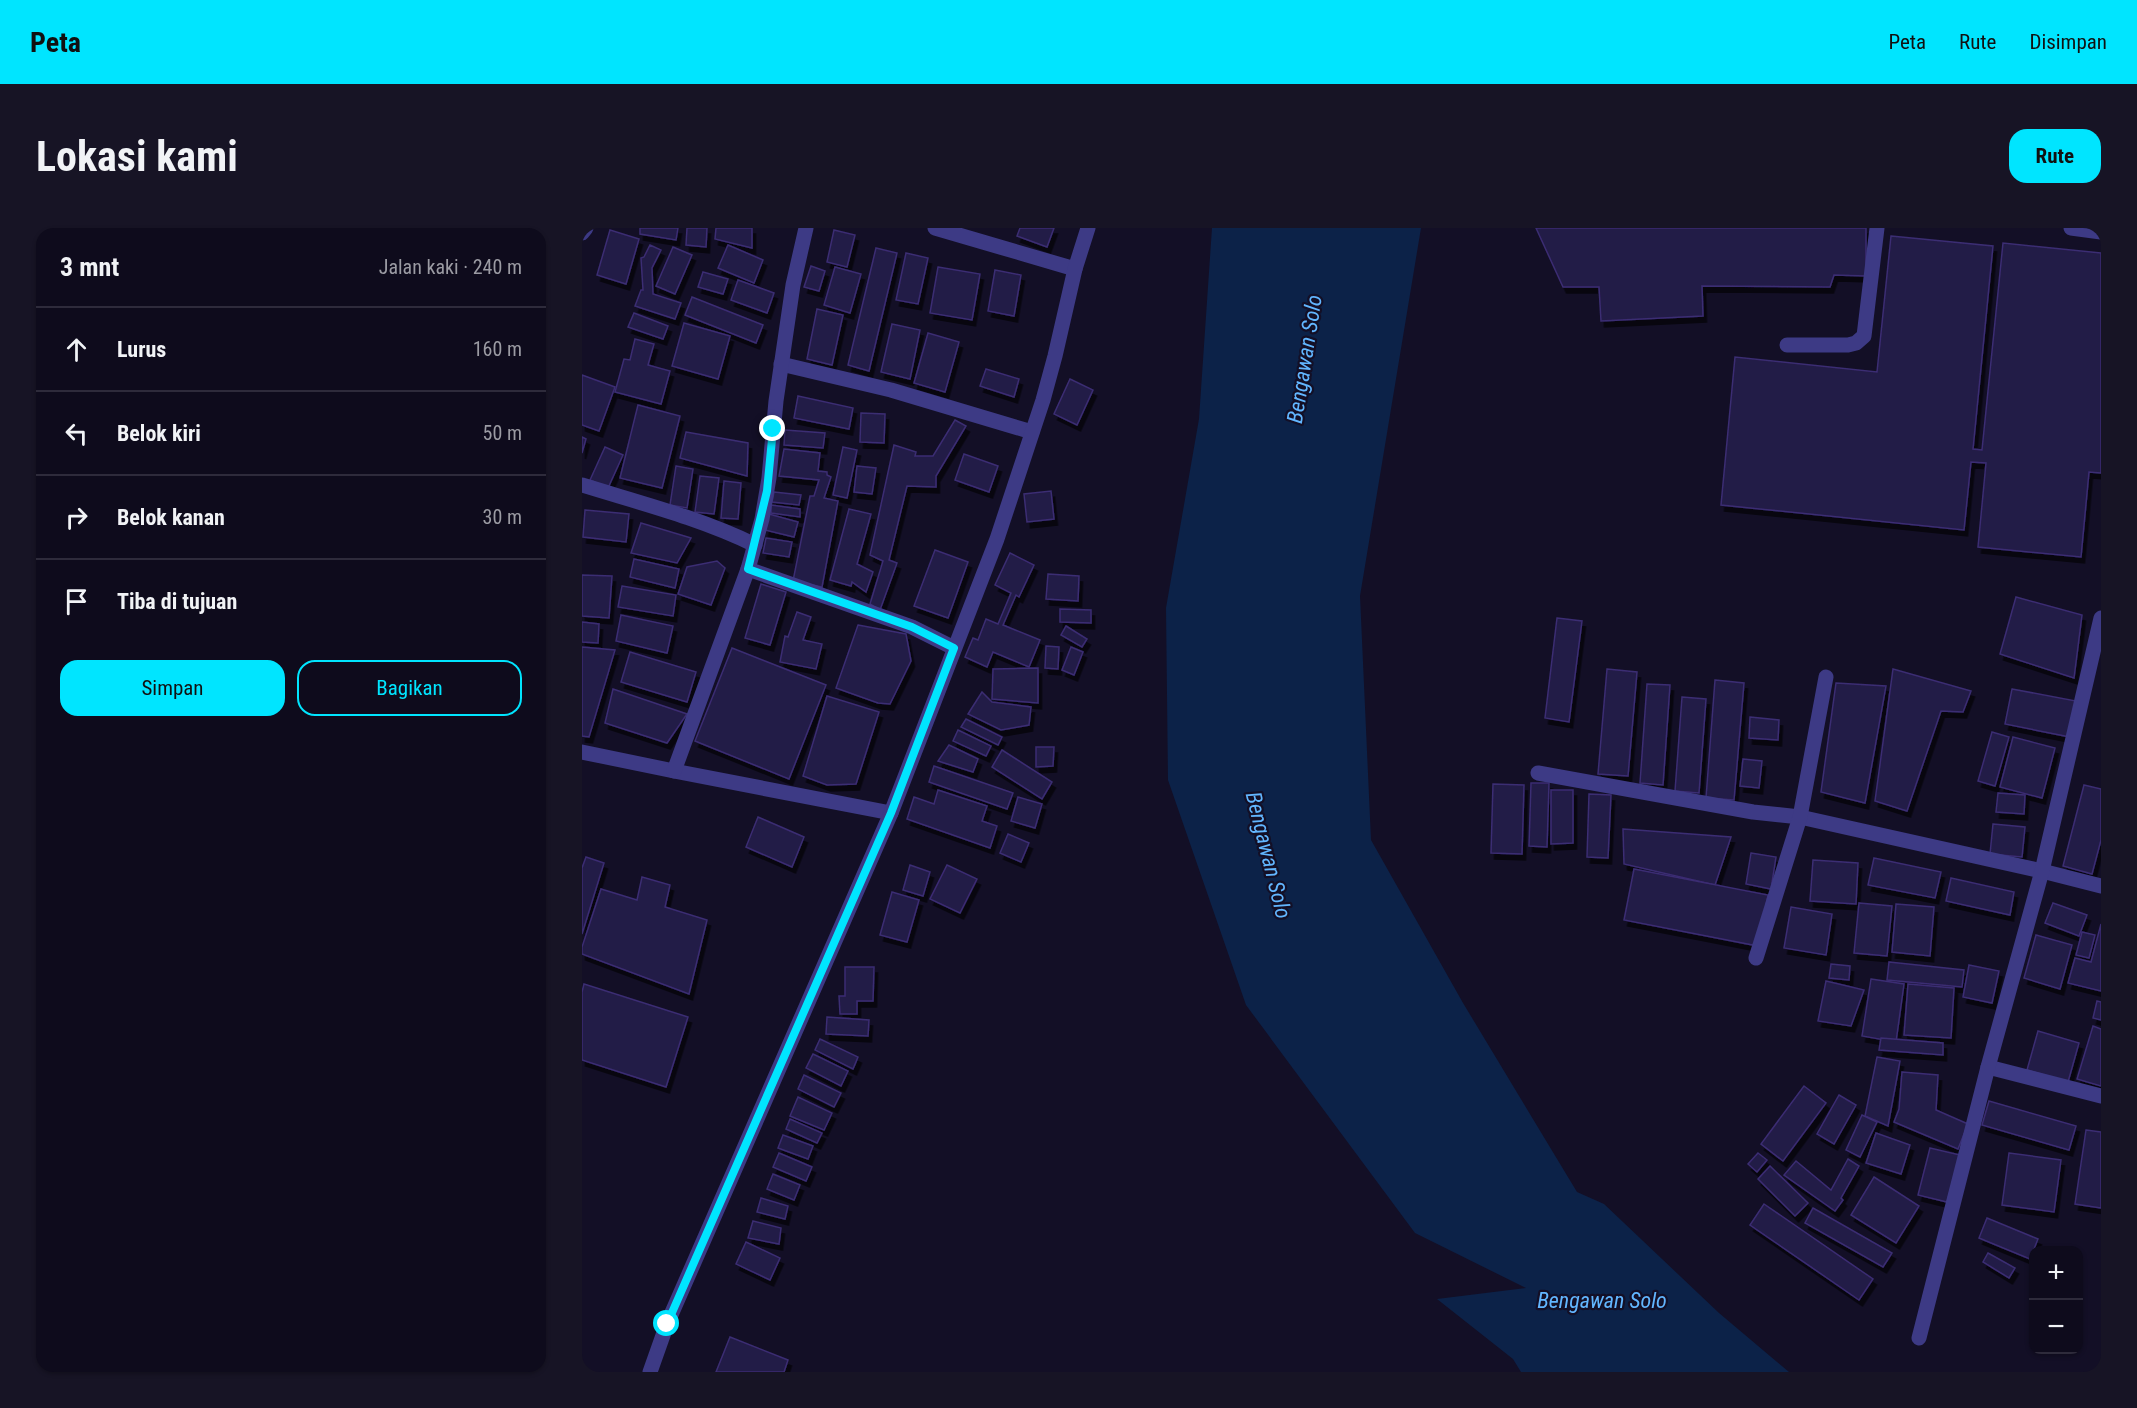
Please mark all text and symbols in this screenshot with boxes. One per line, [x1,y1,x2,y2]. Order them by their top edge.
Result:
text: Peta [30,26,81,59]
text: Peta [1888,30,1926,54]
text: Rute [1959,30,1996,54]
text: Disimpan [2029,30,2107,54]
button: Rute [2009,129,2101,183]
text: Lokasi kami [36,132,238,181]
text: 3 mnt [60,252,119,282]
text: Jalan kaki · 240 m [379,255,522,279]
water label: Bengawan Solo [1282,293,1327,425]
icon: ahead [60,333,93,366]
text: Lurus [117,337,166,362]
text: 160 m [473,337,522,361]
route end [759,415,785,441]
icon: left [60,417,93,450]
text: Belok kiri [117,421,201,446]
text: 50 m [483,421,522,445]
icon: right [60,501,93,534]
text: Belok kanan [117,505,225,530]
text: 30 m [483,505,522,529]
icon: arrive [60,585,93,618]
text: Tiba di tujuan [117,589,237,614]
button: Simpan [60,660,285,716]
button: Bagikan [297,660,522,716]
water label: Bengawan Solo [1241,789,1296,921]
map controls [2029,1246,2083,1354]
button: + [2029,1246,2083,1300]
water label: Bengawan Solo [1537,1288,1667,1313]
button: − [2029,1300,2083,1354]
route start [653,1310,679,1336]

